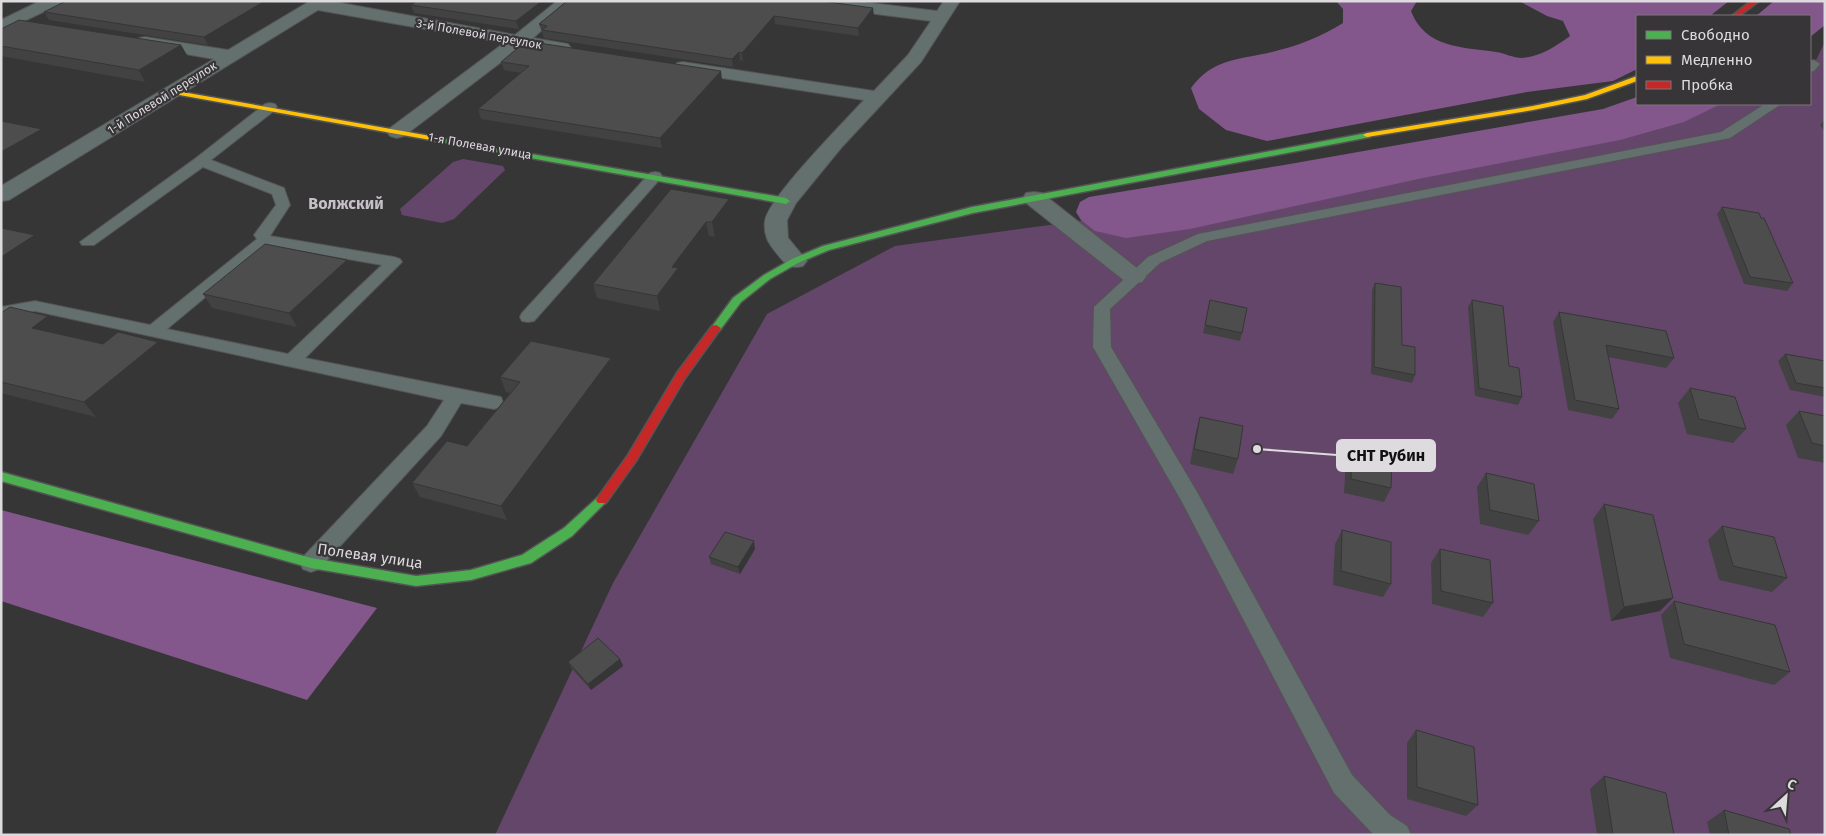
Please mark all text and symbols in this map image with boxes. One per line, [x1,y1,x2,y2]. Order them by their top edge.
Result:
legend [1636,15,1811,105]
street label: 3-й Полевой переулок [415,16,543,52]
text: Свободно [1681,26,1750,44]
text: Медленно [1681,51,1753,69]
street label: 1-й Полевой переулок [105,58,220,137]
text: Пробка [1681,76,1733,94]
street label: 1-я Полевая улица [427,130,533,162]
district label: Волжский [308,194,384,213]
callout: СНТ Рубин [1337,440,1435,471]
text: СНТ Рубин [1347,446,1425,465]
street label: Полевая улица [316,540,424,572]
north arrow [1761,771,1811,821]
text: С [1784,775,1799,794]

